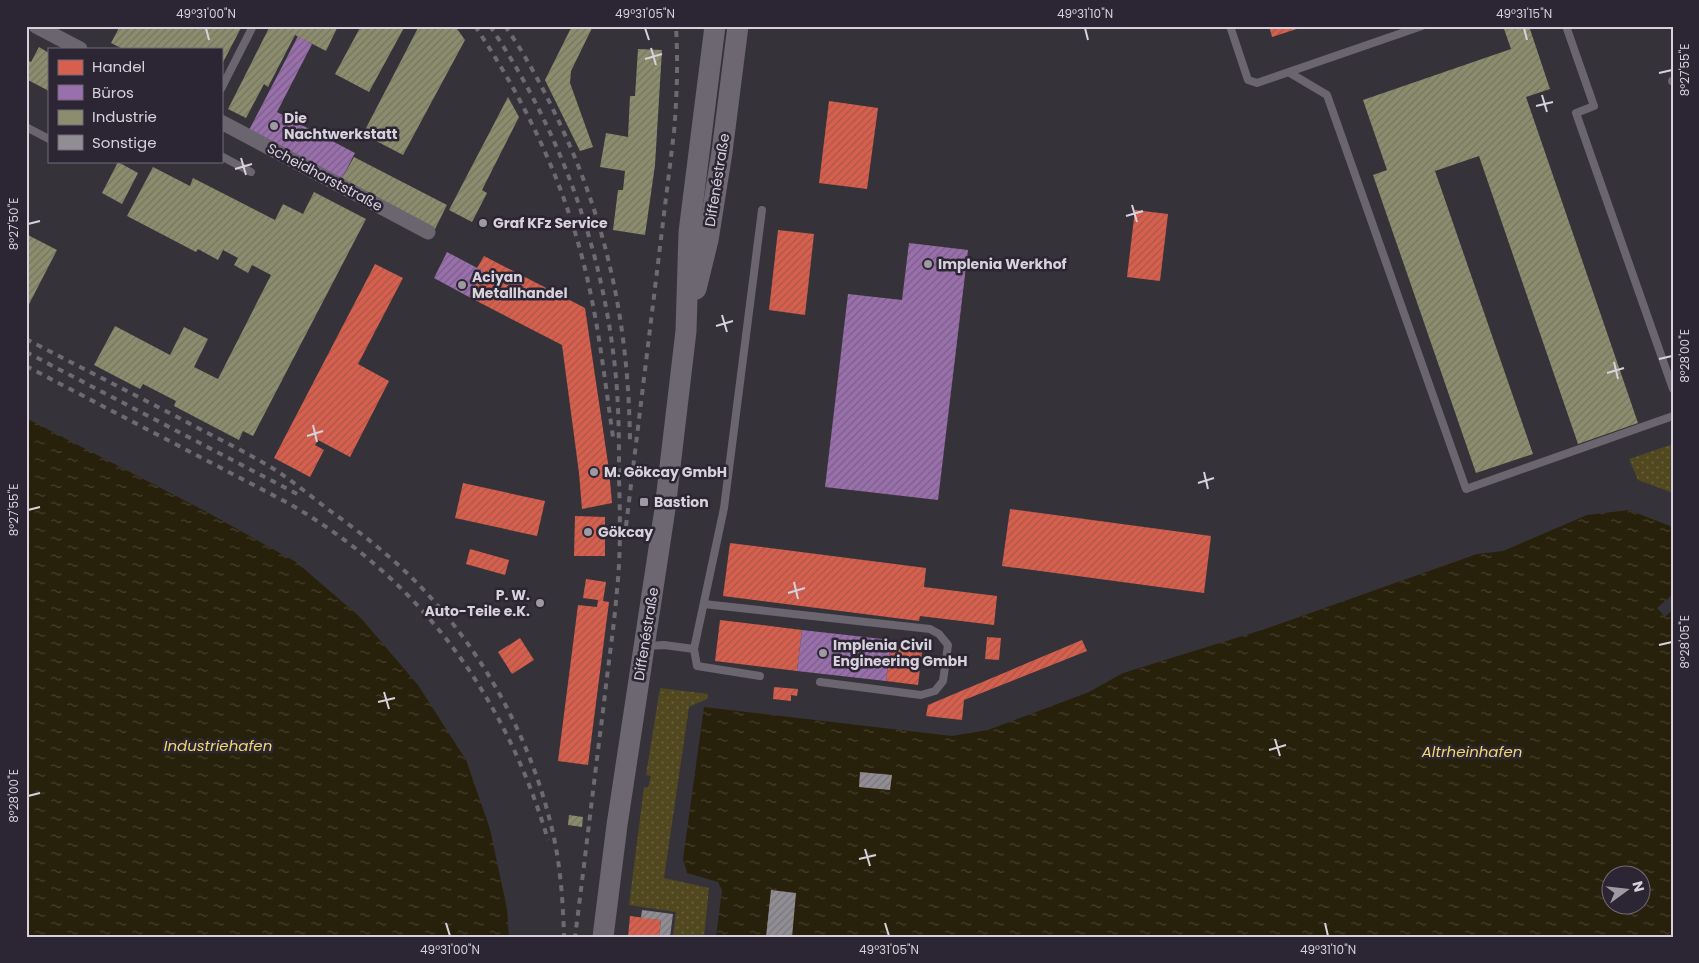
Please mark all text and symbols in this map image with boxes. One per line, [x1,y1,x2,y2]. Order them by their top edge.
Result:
text: 49°31'00"N [176,5,236,22]
text: 49°31'05"N [615,5,675,22]
text: 49°31'10"N [1057,5,1113,22]
text: 49°31'15"N [1496,5,1552,22]
text: 8°27'55"E [1676,44,1693,96]
legend [48,48,222,162]
text: Handel [92,56,145,77]
text: Büros [92,82,134,103]
text: Industrie [92,106,157,127]
place label: Die Nachtwerkstatt [284,108,398,144]
marker: Die Nachtwerkstatt [268,120,280,132]
text: Sonstige [92,132,156,153]
street label: Diffenéstraße [700,132,734,228]
street label: Scheidhorststraße [264,138,387,216]
text: 8°27'50"E [5,198,22,250]
place label: Graf KFz Service [493,213,608,233]
marker: Graf KFz Service [477,217,489,229]
place label: Implenia Werkhof [938,254,1067,274]
marker: Implenia Werkhof [922,258,934,270]
place label: Aciyan Metallhandel [472,267,568,303]
marker: Aciyan Metallhandel [456,279,468,291]
text: 8°28'00"E [1676,329,1693,383]
place label: M. Gökcay GmbH [604,462,727,482]
marker: M. Gökcay GmbH [588,466,600,478]
text: 8°27'55"E [5,484,22,536]
place label: Bastion [654,492,709,512]
marker: Bastion [638,496,650,508]
place label: Gökcay [598,522,653,542]
marker: Gökcay [582,526,594,538]
place label: P. W. Auto-Teile e.K. [424,585,530,621]
street label: Diffenéstraße [629,586,663,682]
marker: P. W. Auto-Teile e.K. [534,597,546,609]
text: 8°28'05"E [1676,615,1693,669]
place label: Implenia Civil Engineering GmbH [833,635,968,671]
marker: Implenia Civil Engineering GmbH [817,647,829,659]
water label: Industriehafen [164,735,272,756]
water label: Altrheinhafen [1421,741,1522,762]
text: 8°28'00"E [5,769,22,823]
north arrow [1602,866,1652,916]
text: N [1628,879,1650,894]
text: 49°31'00"N [420,941,480,958]
text: 49°31'05"N [859,941,919,958]
text: 49°31'10"N [1300,941,1356,958]

